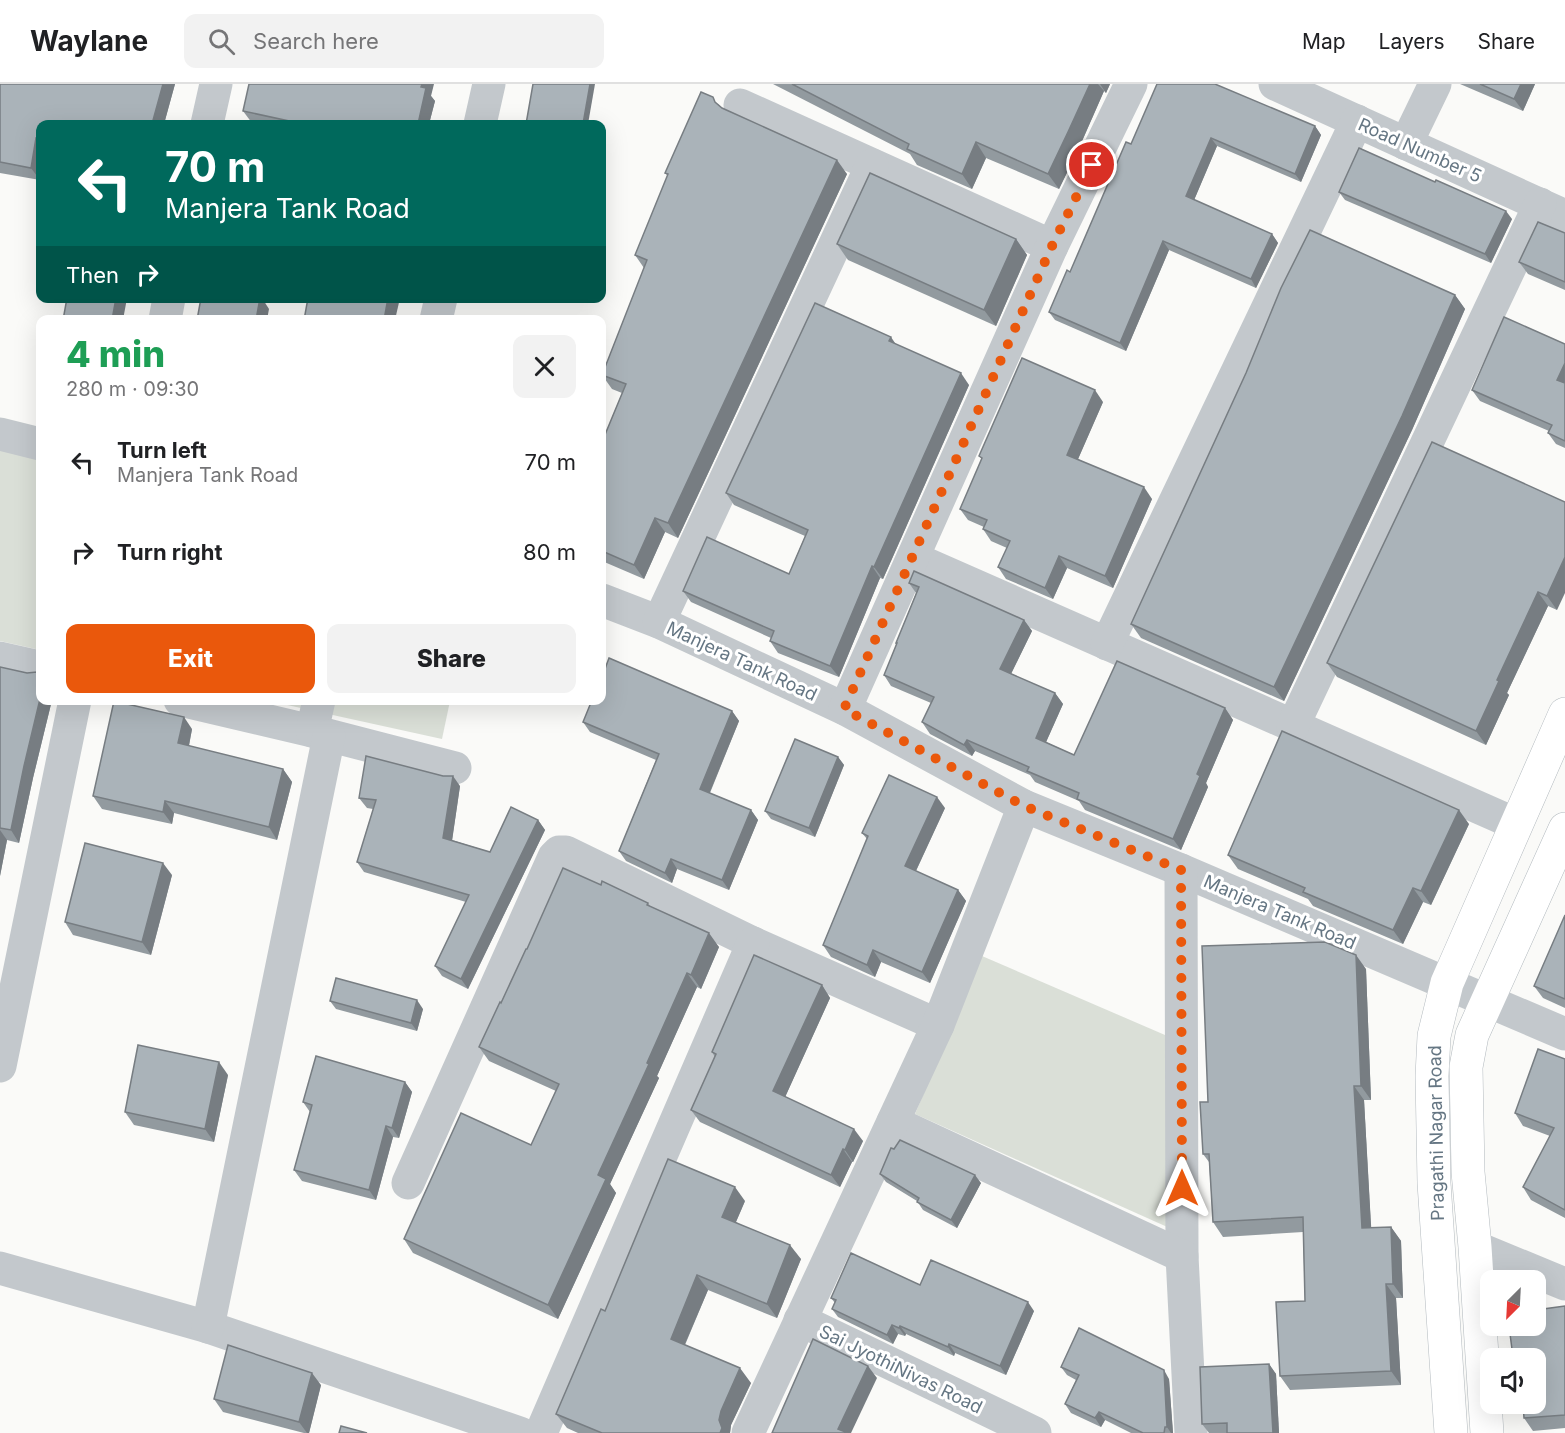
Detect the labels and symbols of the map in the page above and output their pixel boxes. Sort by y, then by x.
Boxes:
street label: Road Number 5 [1355,113,1485,187]
pin [1066,139,1117,190]
street label: Manjera Tank Road [664,617,820,705]
street label: Manjera Tank Road [1201,870,1359,954]
street label: Pragathi Nagar Road [1424,1045,1448,1221]
position arrow [1150,1156,1214,1220]
north arrow [1480,1270,1546,1336]
street label: Sai JyothiNivas Road [816,1320,986,1418]

